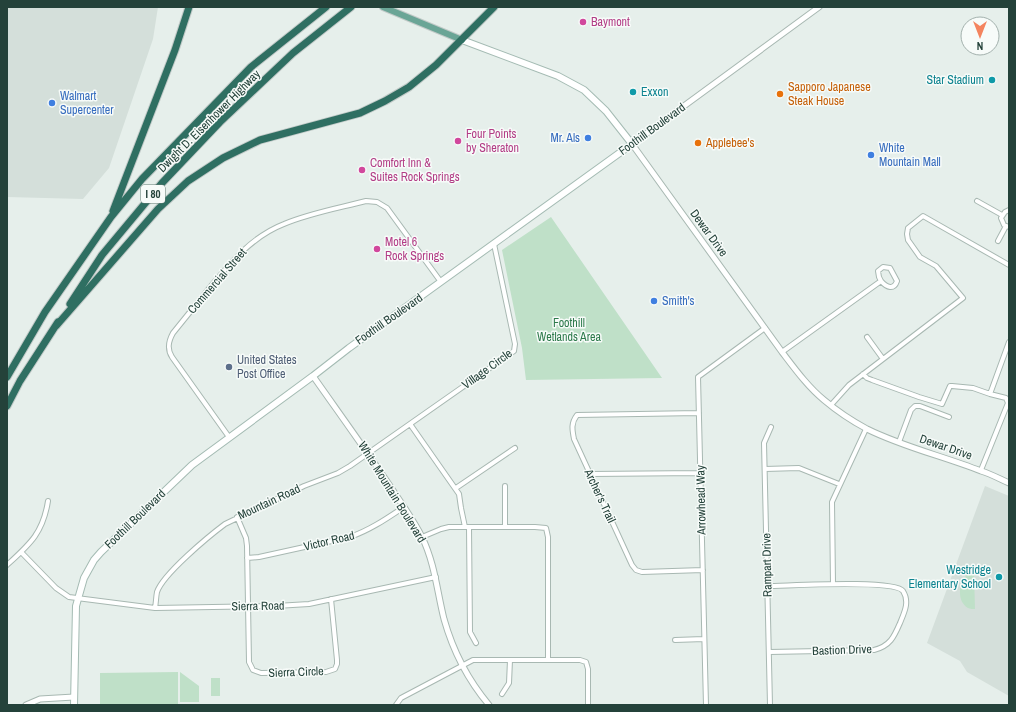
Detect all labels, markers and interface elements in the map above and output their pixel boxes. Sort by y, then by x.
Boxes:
place label: Baymont [591,14,630,30]
north arrow [960,16,1000,56]
marker: Baymont [578,17,588,27]
text: N [977,39,983,53]
street label: Dwight D. Eisenhower Highway [154,66,264,176]
place label: Star Stadium [927,72,984,88]
marker: Star Stadium [987,75,997,85]
place label: Sapporo Japanese Steak House [788,79,871,109]
place label: Exxon [641,84,668,100]
marker: Exxon [628,87,638,97]
place label: Walmart Supercenter [60,88,114,118]
marker: Sapporo Japanese Steak House [775,89,785,99]
marker: Walmart Supercenter [47,98,57,108]
street label: Foothill Boulevard [615,99,689,159]
place label: Four Points by Sheraton [466,126,519,156]
place label: Mr. Als [550,130,580,146]
marker: Mr. Als [583,133,593,143]
place label: Applebee's [705,135,754,151]
marker: Four Points by Sheraton [453,136,463,146]
marker: Applebee's [693,138,703,148]
place label: White Mountain Mall [879,140,941,170]
marker: White Mountain Mall [866,150,876,160]
place label: Comfort Inn & Suites Rock Springs [370,155,460,185]
marker: Comfort Inn & Suites Rock Springs [357,165,367,175]
road number: I 80 [141,185,165,203]
street label: Dewar Drive [686,206,732,260]
place label: Motel 6 Rock Springs [385,234,444,264]
marker: Motel 6 Rock Springs [372,244,382,254]
street label: Commercial Street [184,245,250,317]
street label: Foothill Boulevard [352,290,426,348]
place label: Smith's [662,293,695,309]
marker: Smith's [649,296,659,306]
park label: Foothill Wetlands Area [537,315,601,345]
street label: Village Circle [459,345,515,393]
place label: United States Post Office [237,352,297,382]
marker: United States Post Office [224,362,234,372]
street label: Dewar Drive [918,431,974,463]
street label: White Mountain Boulevard [354,438,430,546]
street label: Arrowhead Way [692,465,710,536]
street label: Archer's Trail [580,466,619,526]
street label: Mountain Road [235,481,303,523]
street label: Foothill Boulevard [101,486,169,552]
street label: Victor Road [302,527,356,555]
street label: Rampart Drive [758,533,776,597]
place label: Westridge Elementary School [908,562,991,592]
marker: Westridge Elementary School [994,572,1004,582]
street label: Sierra Road [231,598,285,614]
street label: Bastion Drive [812,641,872,659]
street label: Sierra Circle [268,663,324,681]

